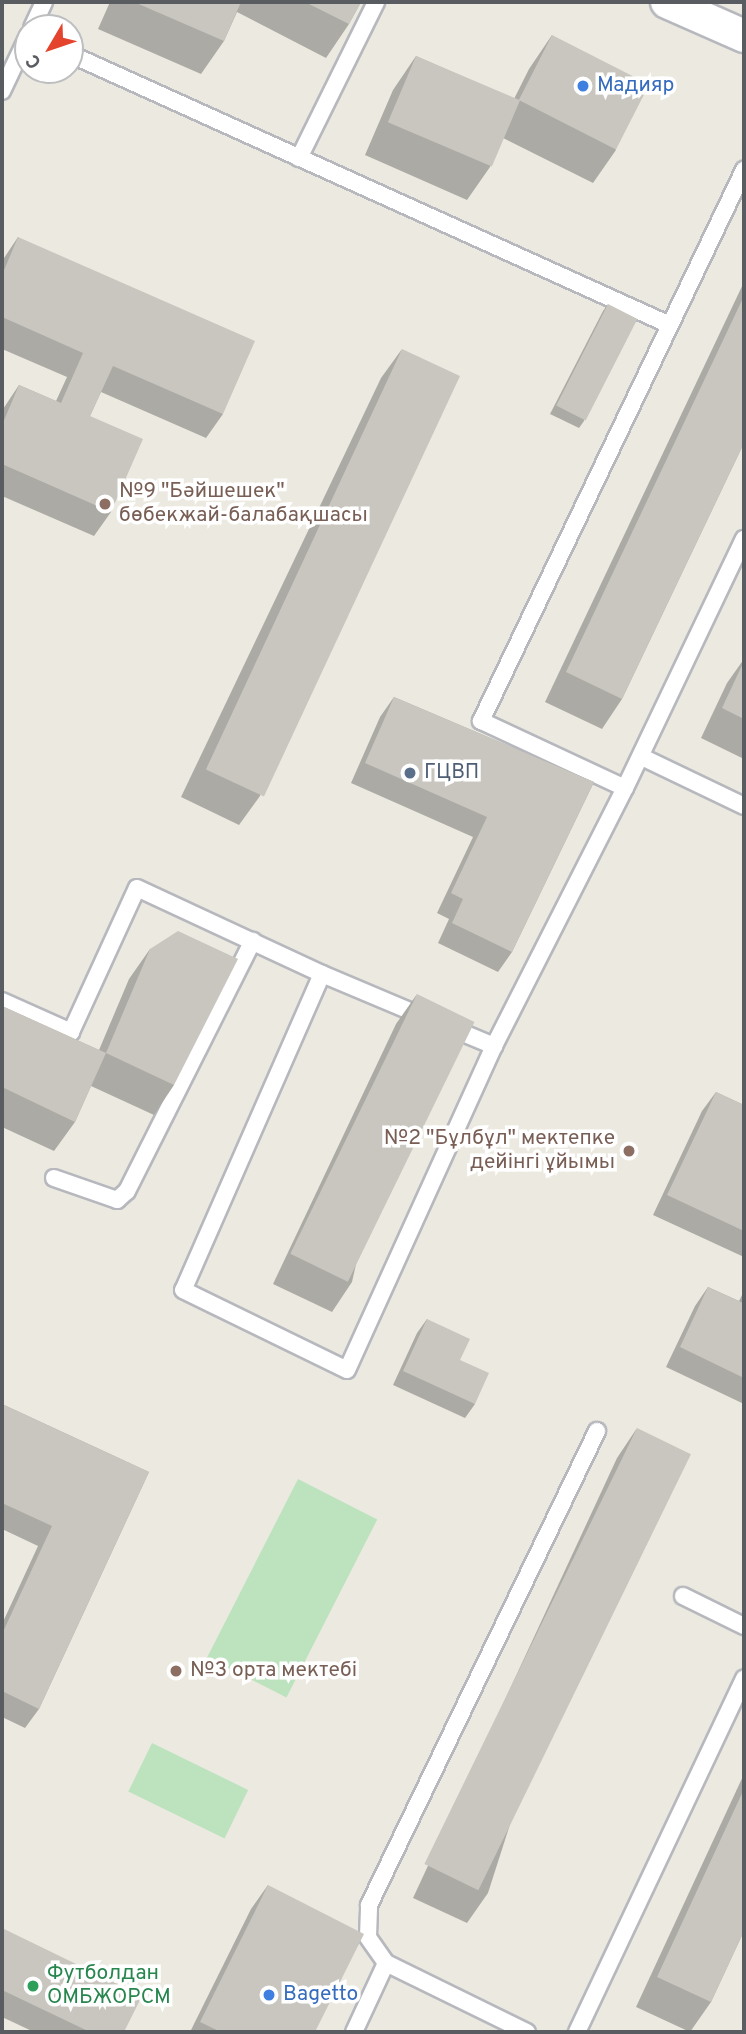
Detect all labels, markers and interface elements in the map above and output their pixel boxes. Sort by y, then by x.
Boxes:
north arrow [14,14,84,84]
text: С [21,49,47,73]
place label: Мадияр [597,73,674,99]
marker: Мадияр [575,78,591,94]
place label: №9 "Бәйшешек" бөбекжай-балабақшасы [119,479,368,529]
marker: №9 "Бәйшешек" бөбекжай-балабақшасы [97,496,113,512]
place label: ГЦВП [424,760,479,786]
marker: ГЦВП [402,765,418,781]
place label: №2 "Бұлбұл" мектепке дейінгі ұйымы [384,1126,615,1176]
marker: №2 "Бұлбұл" мектепке дейінгі ұйымы [621,1143,637,1159]
place label: №3 орта мектебі [190,1658,357,1684]
marker: №3 орта мектебі [168,1663,184,1679]
place label: Футболдан ОМБЖОРСМ [47,1961,171,2011]
marker: Футболдан ОМБЖОРСМ [25,1978,41,1994]
place label: Bagetto [283,1982,358,2008]
marker: Bagetto [261,1987,277,2003]

